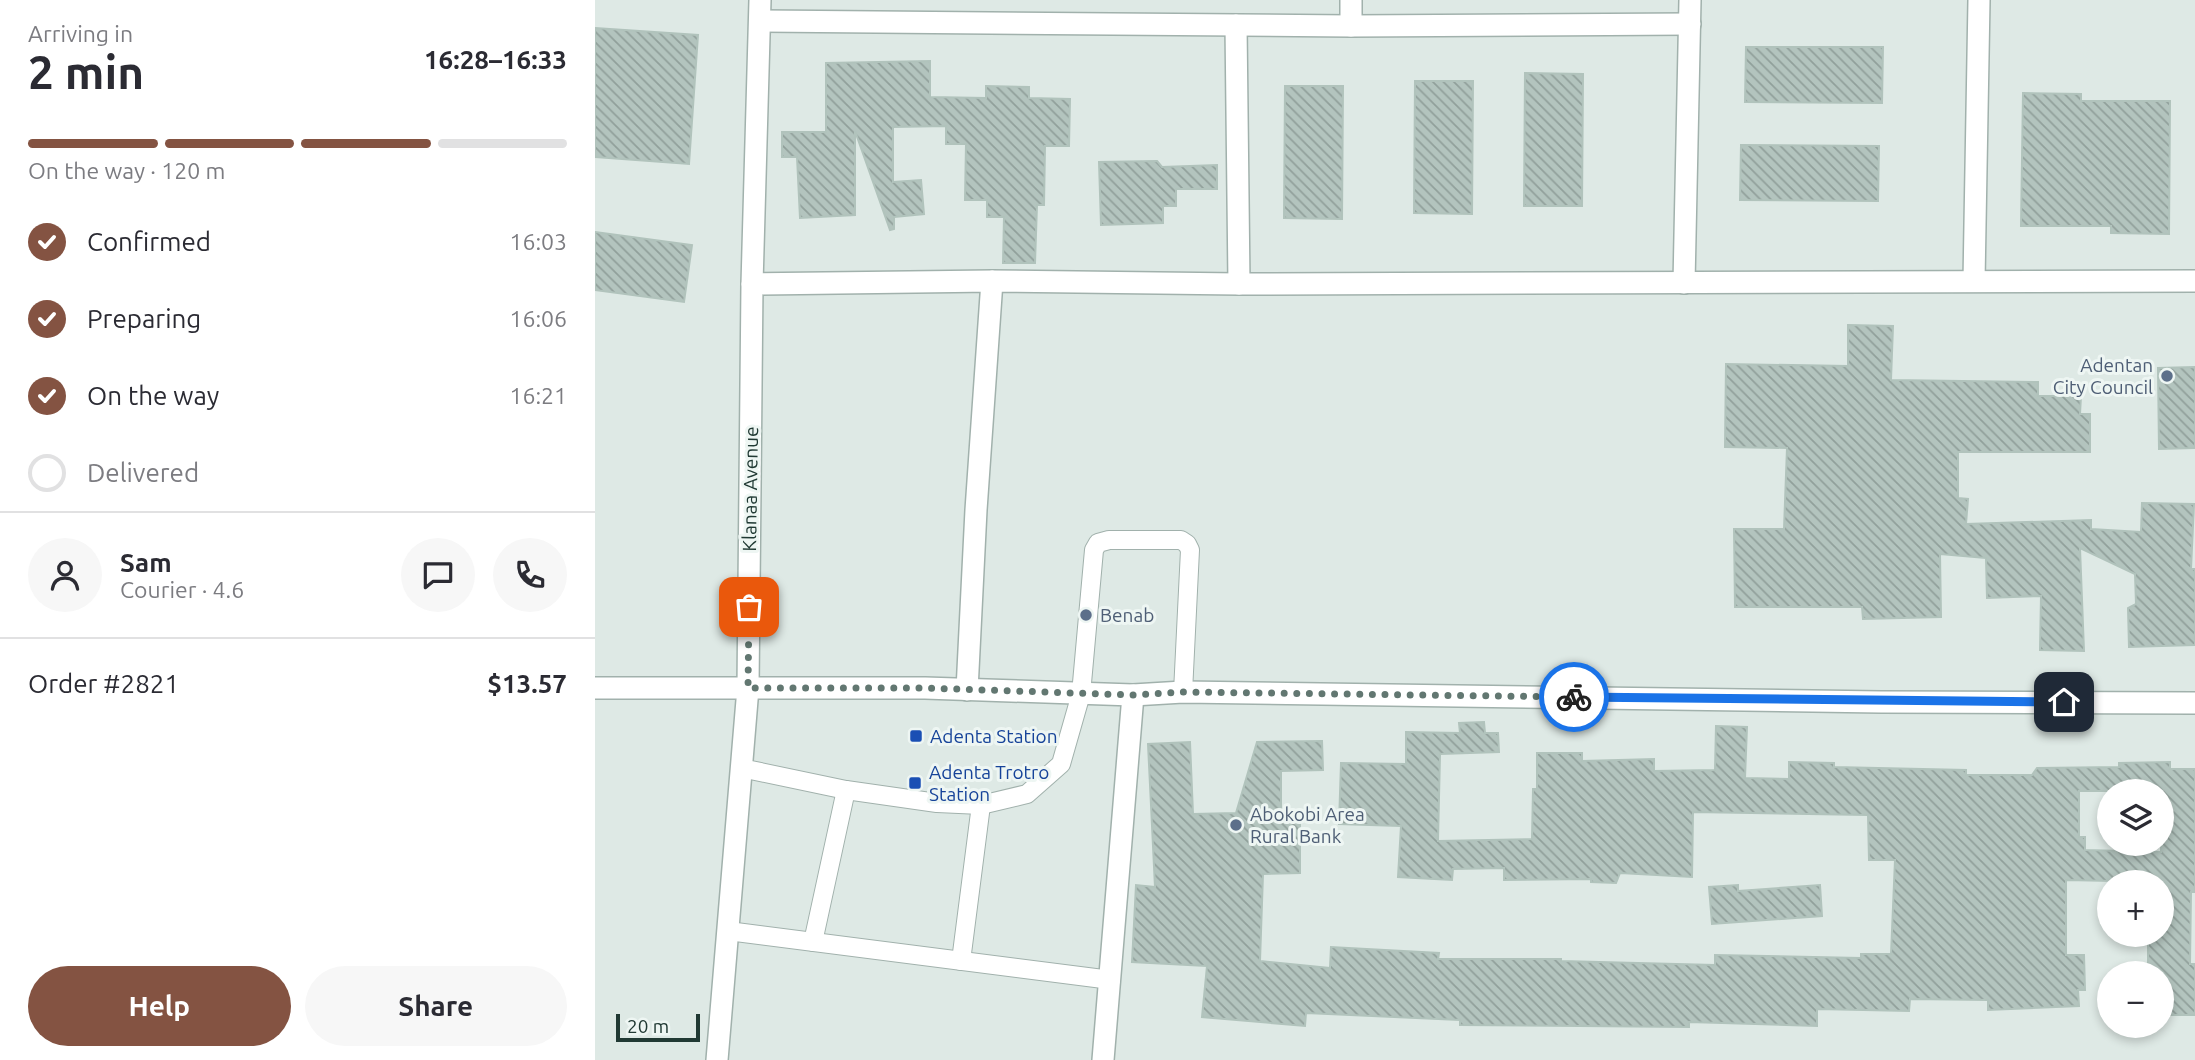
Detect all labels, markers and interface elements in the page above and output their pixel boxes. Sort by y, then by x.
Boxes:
text: Arriving in [28,21,133,46]
text: 16:28–16:33 [424,45,567,74]
text: 2 min [28,46,144,98]
text: On the way · 120 m [28,158,225,183]
icon: check [28,223,66,261]
text: Confirmed [87,227,211,256]
text: 16:03 [509,229,567,254]
icon: check [28,300,66,338]
text: Preparing [87,304,201,333]
text: 16:06 [509,306,567,331]
place label: Adentan City Council [2053,354,2153,398]
marker: Adentan City Council [2159,368,2175,384]
icon: check [28,377,66,415]
text: On the way [87,381,219,410]
text: 16:21 [509,383,567,408]
street label: Klanaa Avenue [738,426,762,552]
text: Delivered [87,458,199,487]
button: person [28,538,102,612]
button: chat [401,538,475,612]
button: phone [493,538,567,612]
text: Sam [120,548,172,577]
text: Courier · 4.6 [120,577,244,602]
pin [719,577,779,637]
icon: bag [730,588,768,626]
place label: Benab [1100,604,1154,626]
marker: Benab [1078,607,1094,623]
courier [1539,662,1609,732]
text: Order #2821 [28,669,179,698]
text: $13.57 [487,669,567,698]
pin [2034,672,2094,732]
icon: bike [1555,678,1593,716]
icon: home [2045,683,2083,721]
place label: Adenta Station [930,725,1058,747]
marker: Adenta Station [908,728,924,744]
place label: Adenta Trotro Station [929,761,1049,805]
marker: Adenta Trotro Station [907,775,923,791]
map controls [2097,779,2174,1038]
button: layers [2097,779,2174,856]
place label: Abokobi Area Rural Bank [1250,803,1365,847]
marker: Abokobi Area Rural Bank [1228,817,1244,833]
button: + [2097,870,2174,947]
button: − [2097,961,2174,1038]
button: Help [28,966,291,1046]
button: Share [305,966,567,1046]
scale bar [616,1011,700,1043]
text: 20 m [627,1015,669,1037]

